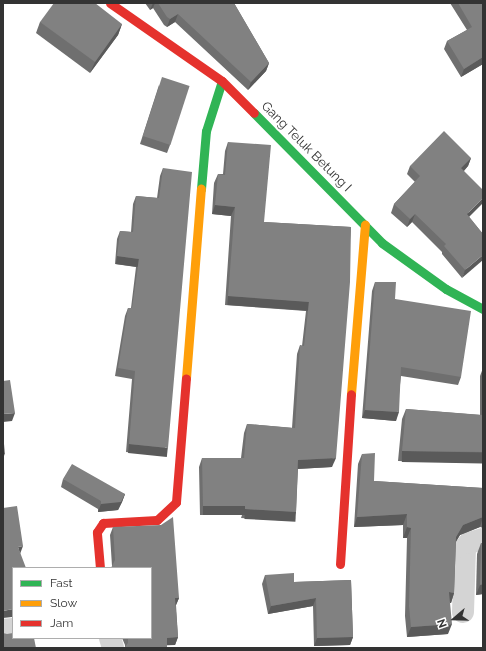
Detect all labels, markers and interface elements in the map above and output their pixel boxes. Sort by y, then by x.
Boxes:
street label: Gang Teluk Betung I [258,99,354,195]
legend [12,567,152,639]
text: Fast [50,576,73,590]
text: Slow [50,596,77,610]
north arrow [434,599,474,639]
text: Jam [50,616,73,630]
text: N [435,617,450,629]

